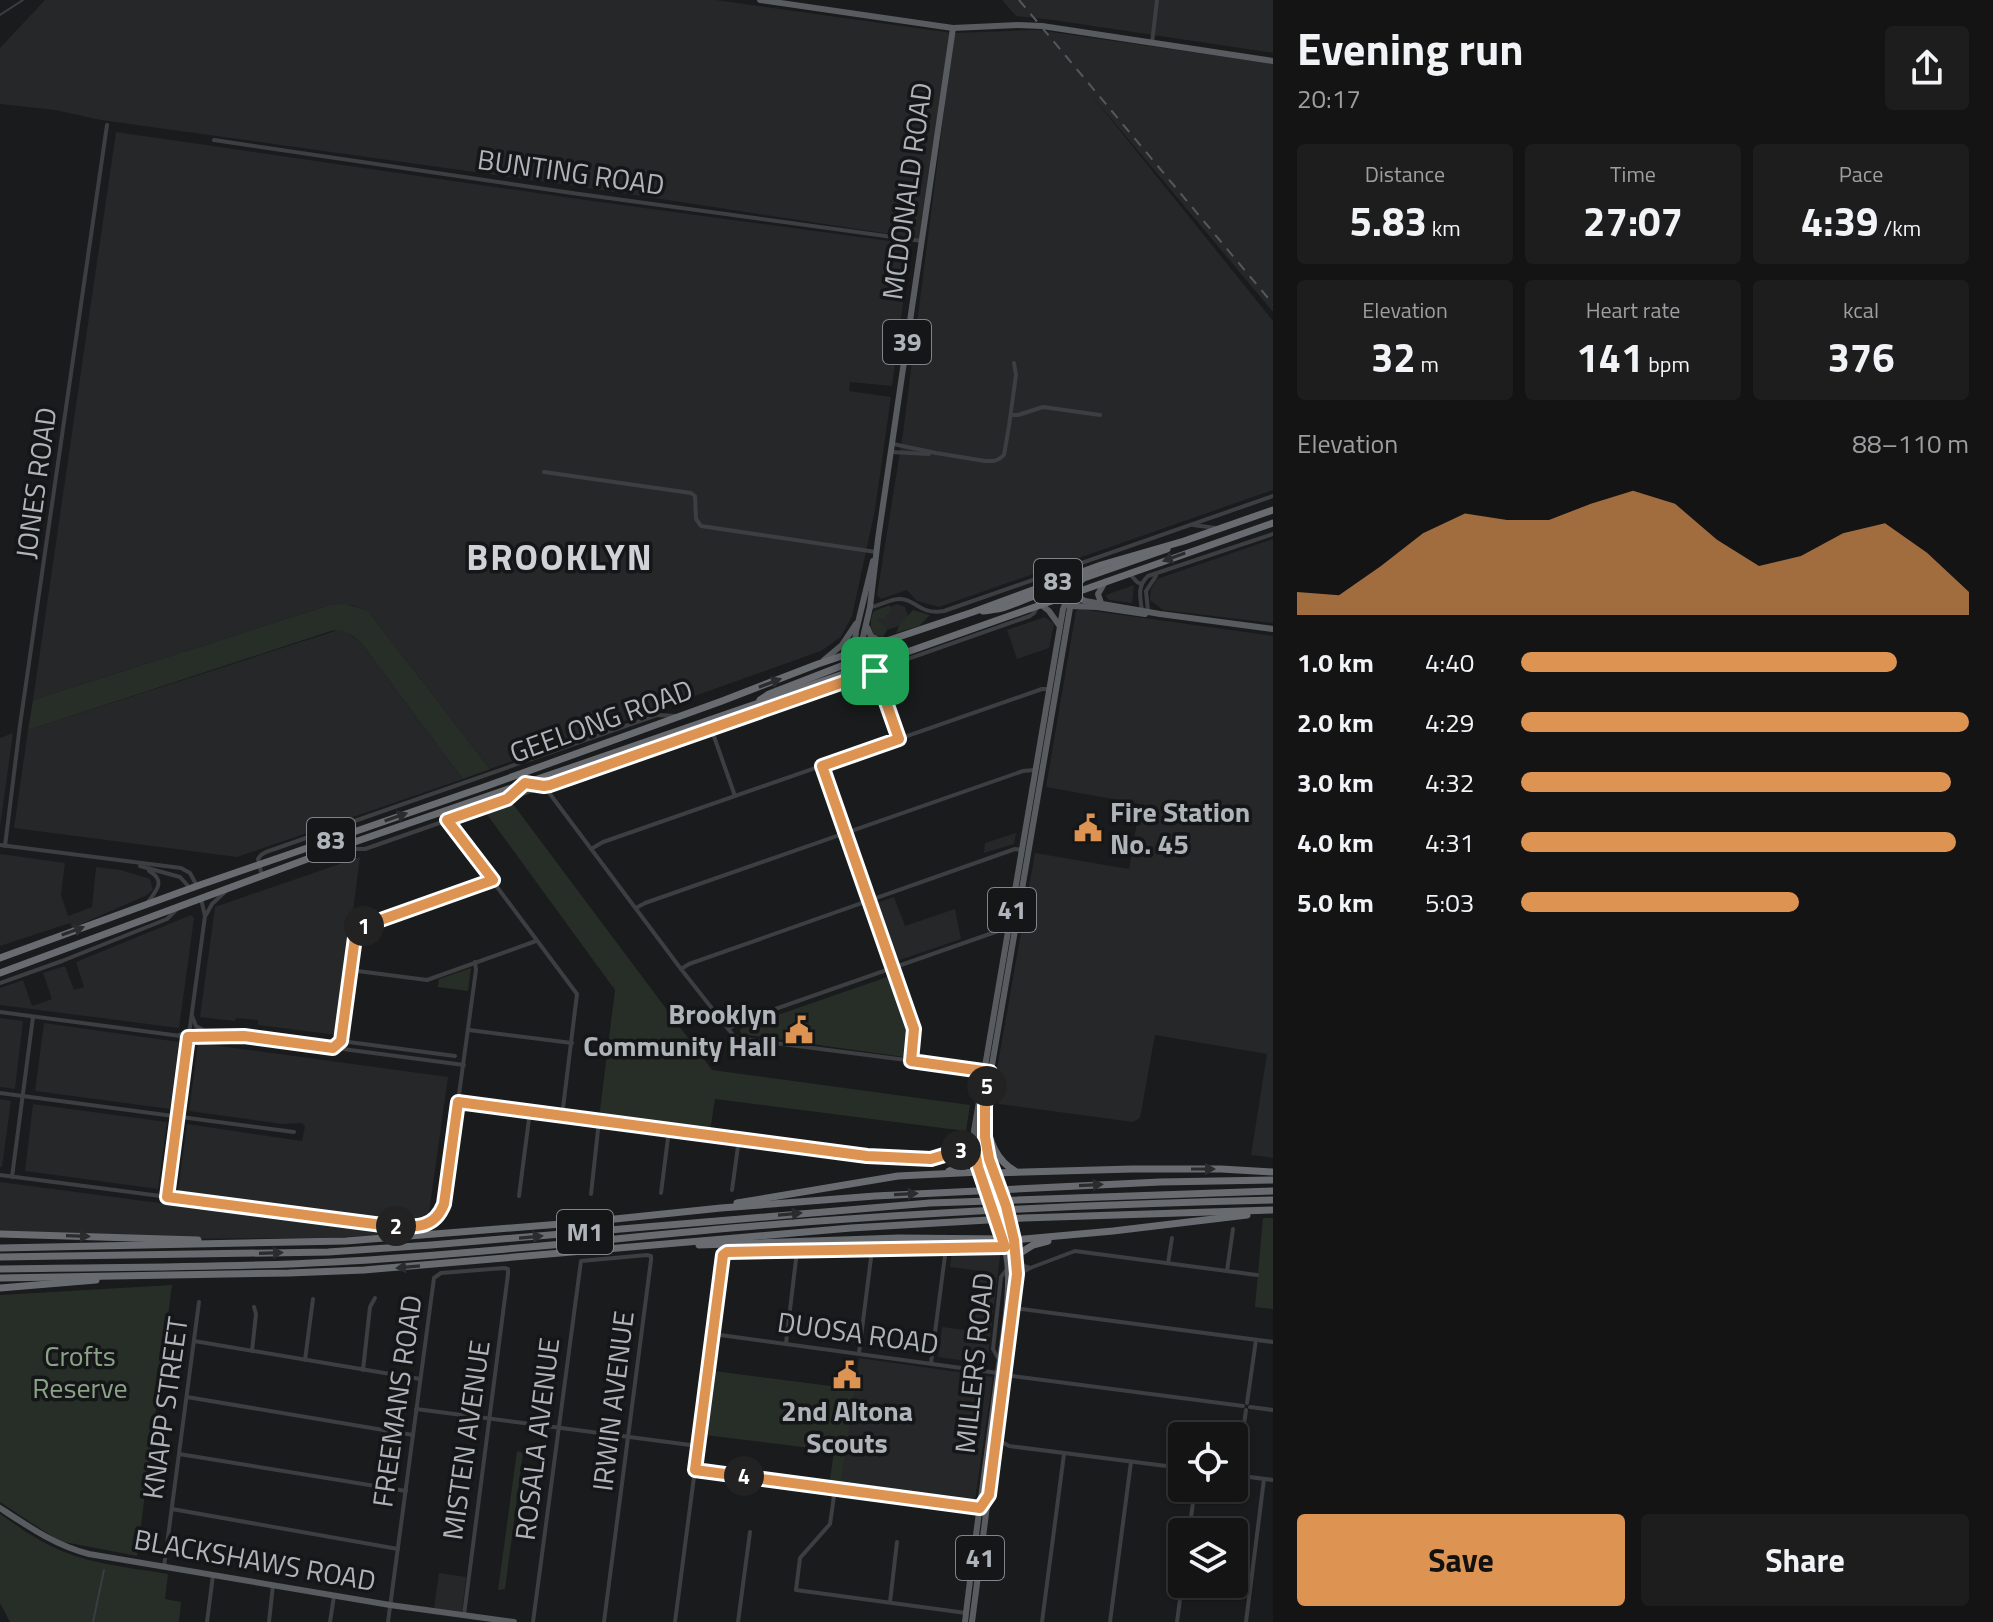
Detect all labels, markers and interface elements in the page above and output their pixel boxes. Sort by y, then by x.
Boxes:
text: Evening run [1297,15,1524,82]
button: share [1885,26,1969,110]
text: 20:17 [1297,79,1361,118]
street label: MCDONALD ROAD [870,80,943,302]
street label: BUNTING ROAD [475,137,667,206]
text: Distance [1365,157,1445,191]
text: Time [1610,157,1656,191]
text: Pace [1839,157,1883,191]
text: 5.83 [1349,191,1427,252]
text: 27:07 [1583,191,1683,252]
text: 4:39 [1801,191,1878,252]
text: km [1427,211,1461,245]
text: /km [1878,211,1921,245]
text: Elevation [1362,293,1448,327]
text: Heart rate [1586,293,1680,327]
text: kcal [1843,293,1879,327]
road number: 39 [883,320,931,364]
text: 32 [1371,327,1416,388]
text: 141 [1576,327,1643,388]
text: 376 [1827,327,1895,388]
text: m [1416,347,1439,381]
text: bpm [1643,347,1690,381]
street label: JONES ROAD [4,404,67,561]
text: Elevation [1297,424,1398,463]
text: 88–110 m [1852,424,1969,463]
district label: BROOKLYN [466,529,654,584]
one-way arrow [1162,552,1186,564]
road number: 83 [1034,559,1082,603]
pin [841,637,909,705]
text: 1.0 km [1297,643,1374,682]
text: 4:40 [1425,643,1474,682]
icon: arrive [853,649,897,693]
street label: GEELONG ROAD [503,667,698,774]
one-way arrow [758,676,782,689]
text: 2.0 km [1297,703,1374,742]
text: 4:29 [1425,703,1474,742]
text: 3.0 km [1297,763,1374,802]
text: 4:32 [1425,763,1474,802]
place label: Fire Station No. 45 [1110,790,1250,865]
one-way arrow [385,811,409,823]
public building icon: Fire Station No. 45 [1073,813,1103,843]
road number: 83 [307,818,355,862]
text: 4.0 km [1297,823,1374,862]
text: 4:31 [1425,823,1474,862]
text: 5.0 km [1297,883,1374,922]
text: 5:03 [1425,883,1474,922]
road number: 41 [988,888,1036,932]
pin: 1 [344,906,384,946]
text: 1 [358,909,370,943]
one-way arrow [61,924,85,937]
place label: Brooklyn Community Hall [583,992,777,1067]
public building icon: Brooklyn Community Hall [784,1015,814,1045]
pin: 5 [967,1066,1007,1106]
text: 5 [981,1069,993,1103]
pin: 3 [941,1130,981,1170]
text: 3 [955,1133,967,1167]
one-way arrow [1191,1163,1216,1175]
one-way arrow [1079,1178,1104,1191]
one-way arrow [894,1187,919,1200]
pin: 2 [376,1206,416,1246]
one-way arrow [778,1207,803,1220]
text: 2 [390,1209,402,1243]
road number: M1 [557,1210,613,1254]
one-way arrow [66,1229,91,1242]
one-way arrow [519,1230,544,1243]
one-way arrow [259,1247,284,1260]
one-way arrow [395,1260,420,1273]
street label: MILLERS ROAD [943,1270,1004,1455]
street label: FREEMANS ROAD [360,1292,433,1510]
street label: DUOSA ROAD [775,1300,942,1365]
street label: IRWIN AVENUE [580,1308,645,1493]
street label: KNAPP STREET [130,1314,199,1502]
park label: Crofts Reserve [32,1334,128,1409]
street label: ROSALA AVENUE [503,1335,570,1543]
street label: MISTEN AVENUE [430,1337,501,1542]
public building icon: 2nd Altona Scouts [832,1360,862,1390]
place label: 2nd Altona Scouts [781,1389,913,1464]
map controls [1168,1422,1248,1598]
button: locate [1168,1422,1248,1502]
pin: 4 [724,1456,764,1496]
text: 4 [738,1459,750,1493]
button: Save [1297,1514,1625,1606]
button: Share [1641,1514,1969,1606]
street label: BLACKSHAWS ROAD [131,1517,379,1602]
button: layers [1168,1518,1248,1598]
road number: 41 [956,1536,1004,1580]

